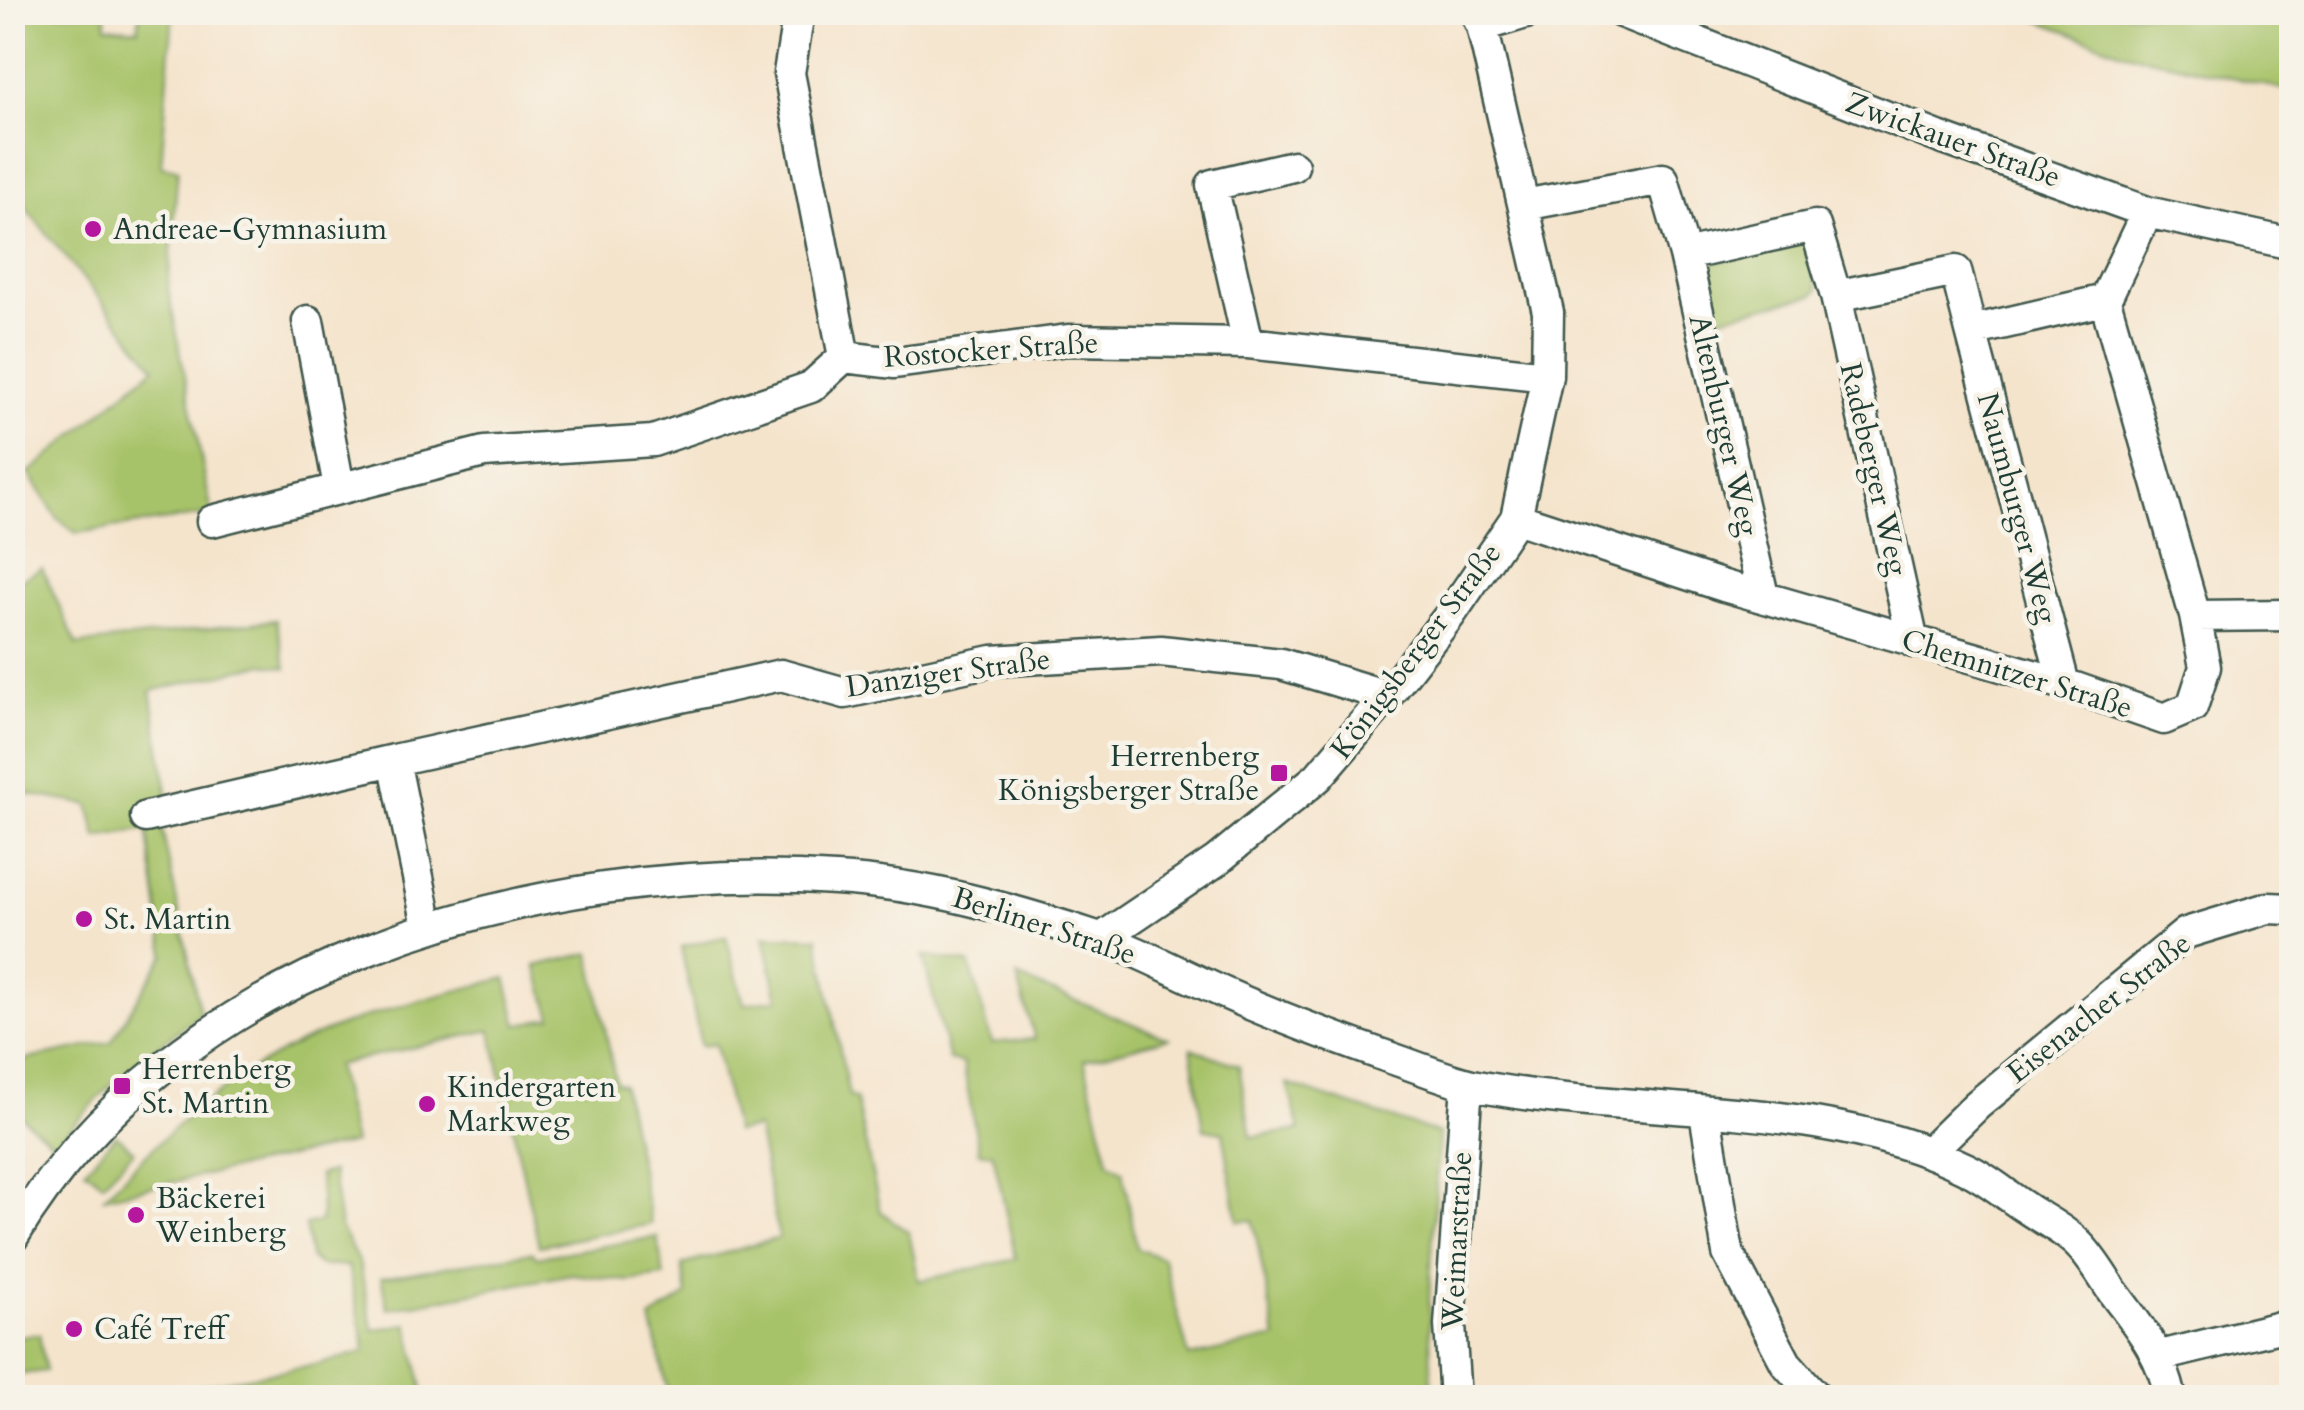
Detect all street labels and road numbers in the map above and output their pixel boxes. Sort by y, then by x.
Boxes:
street label: Zwickauer Straße [1840,82,2066,198]
street label: Altenburger Weg [1679,310,1769,540]
street label: Rostocker Straße [882,322,1100,378]
street label: Radeberger Weg [1830,359,1918,580]
street label: Naumburger Weg [1967,388,2068,628]
street label: Königsberger Straße [1321,534,1511,768]
street label: Chemnitzer Straße [1897,619,2137,729]
street label: Danziger Straße [843,638,1053,708]
street label: Berliner Straße [947,877,1141,975]
street label: Eisenacher Straße [1998,923,2200,1093]
street label: Weimarstraße [1432,1150,1482,1333]

